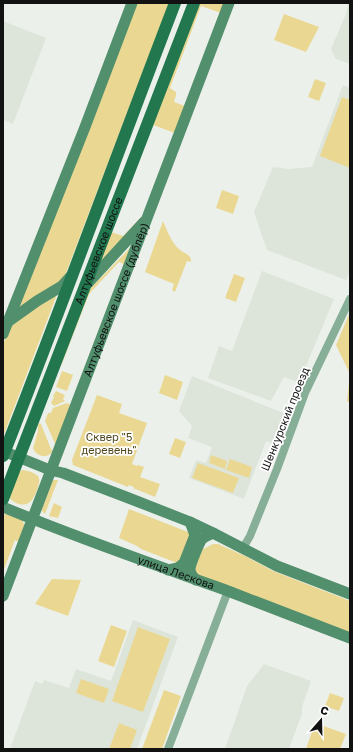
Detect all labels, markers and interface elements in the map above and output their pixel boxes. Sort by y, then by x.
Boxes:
street label: Алтуфьевское шоссе [72,195,125,306]
street label: Алтуфьевское шоссе (дублёр) [80,221,151,379]
street label: Шенкурский проезд [258,365,311,472]
park label: Сквер "5 деревень" [82,430,136,456]
street label: улица Лескова [136,552,216,592]
north arrow [301,700,341,740]
text: С [319,703,331,718]

